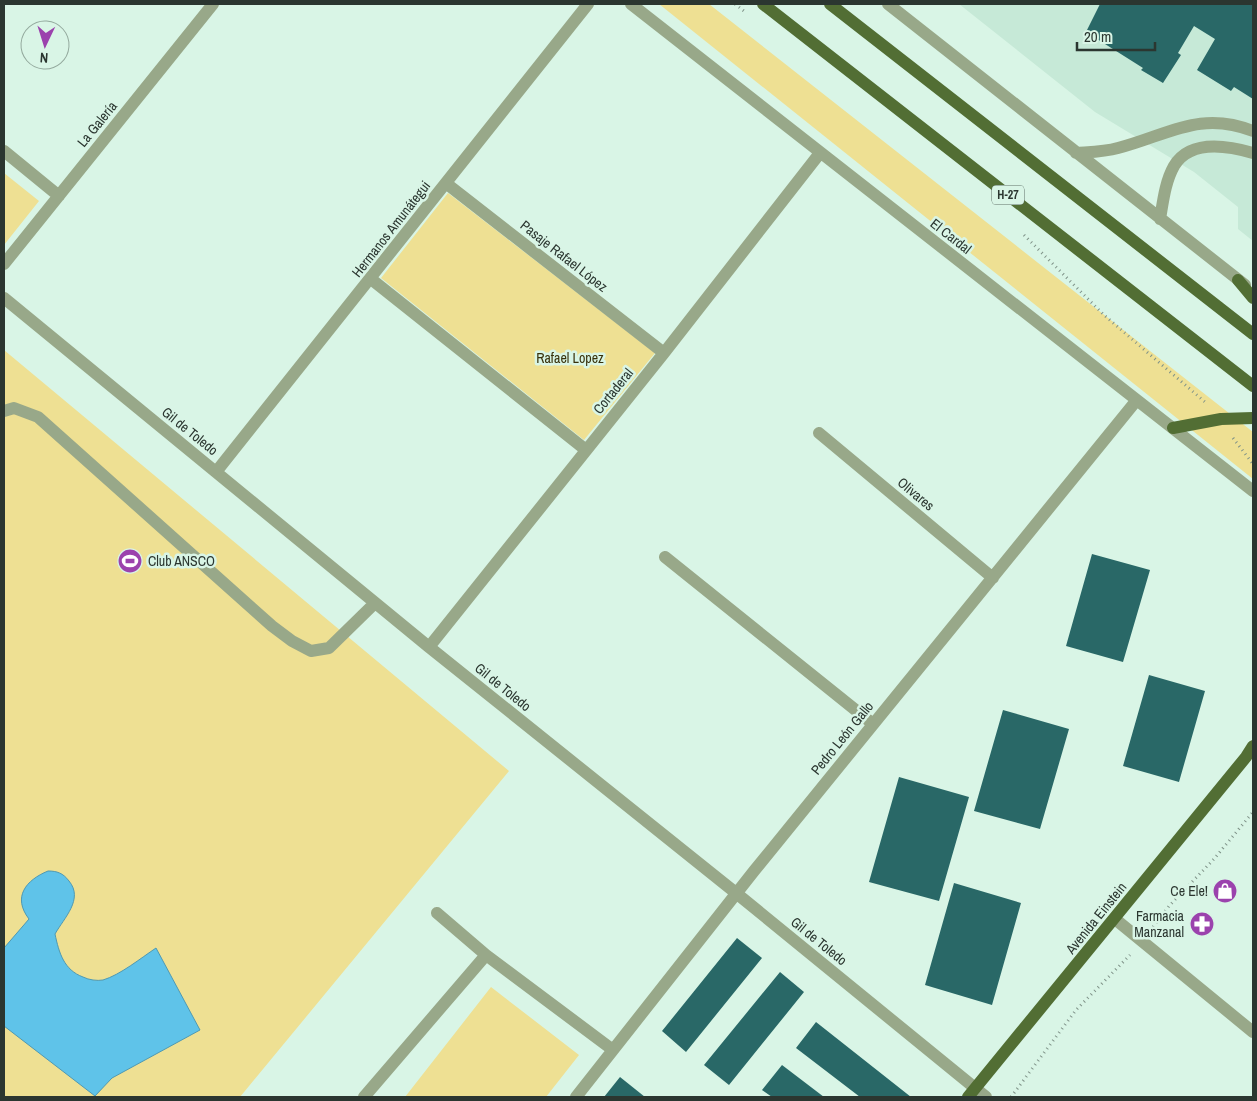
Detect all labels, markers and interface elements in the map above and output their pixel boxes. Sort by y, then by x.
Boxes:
north arrow [20,20,70,70]
scale bar [1077,20,1154,52]
text: 20 m [1084,26,1111,47]
text: N [39,49,49,67]
street label: La Galería [73,97,121,150]
street label: Hermanos Amunátegui [348,177,434,281]
road number: H-27 [992,186,1024,204]
street label: El Cardal [927,214,975,258]
street label: Pasaje Rafael López [517,216,611,296]
park label: Rafael Lopez [536,349,604,367]
street label: Cortaderal [589,365,637,417]
street label: Gil de Toledo [158,403,222,459]
street label: Olivares [894,473,938,515]
sports icon: Club ANSCO [117,548,143,574]
place label: Club ANSCO [148,552,215,570]
street label: Gil de Toledo [471,659,535,715]
street label: Pedro León Gallo [807,698,877,778]
street label: Avenida Einstein [1061,878,1130,958]
shop icon: Ce Ele! [1212,878,1238,904]
place label: Ce Ele! [1170,882,1208,900]
place label: Farmacia Manzanal [1134,907,1185,941]
pharmacy icon: Farmacia Manzanal [1189,911,1215,937]
street label: Gil de Toledo [787,913,851,969]

